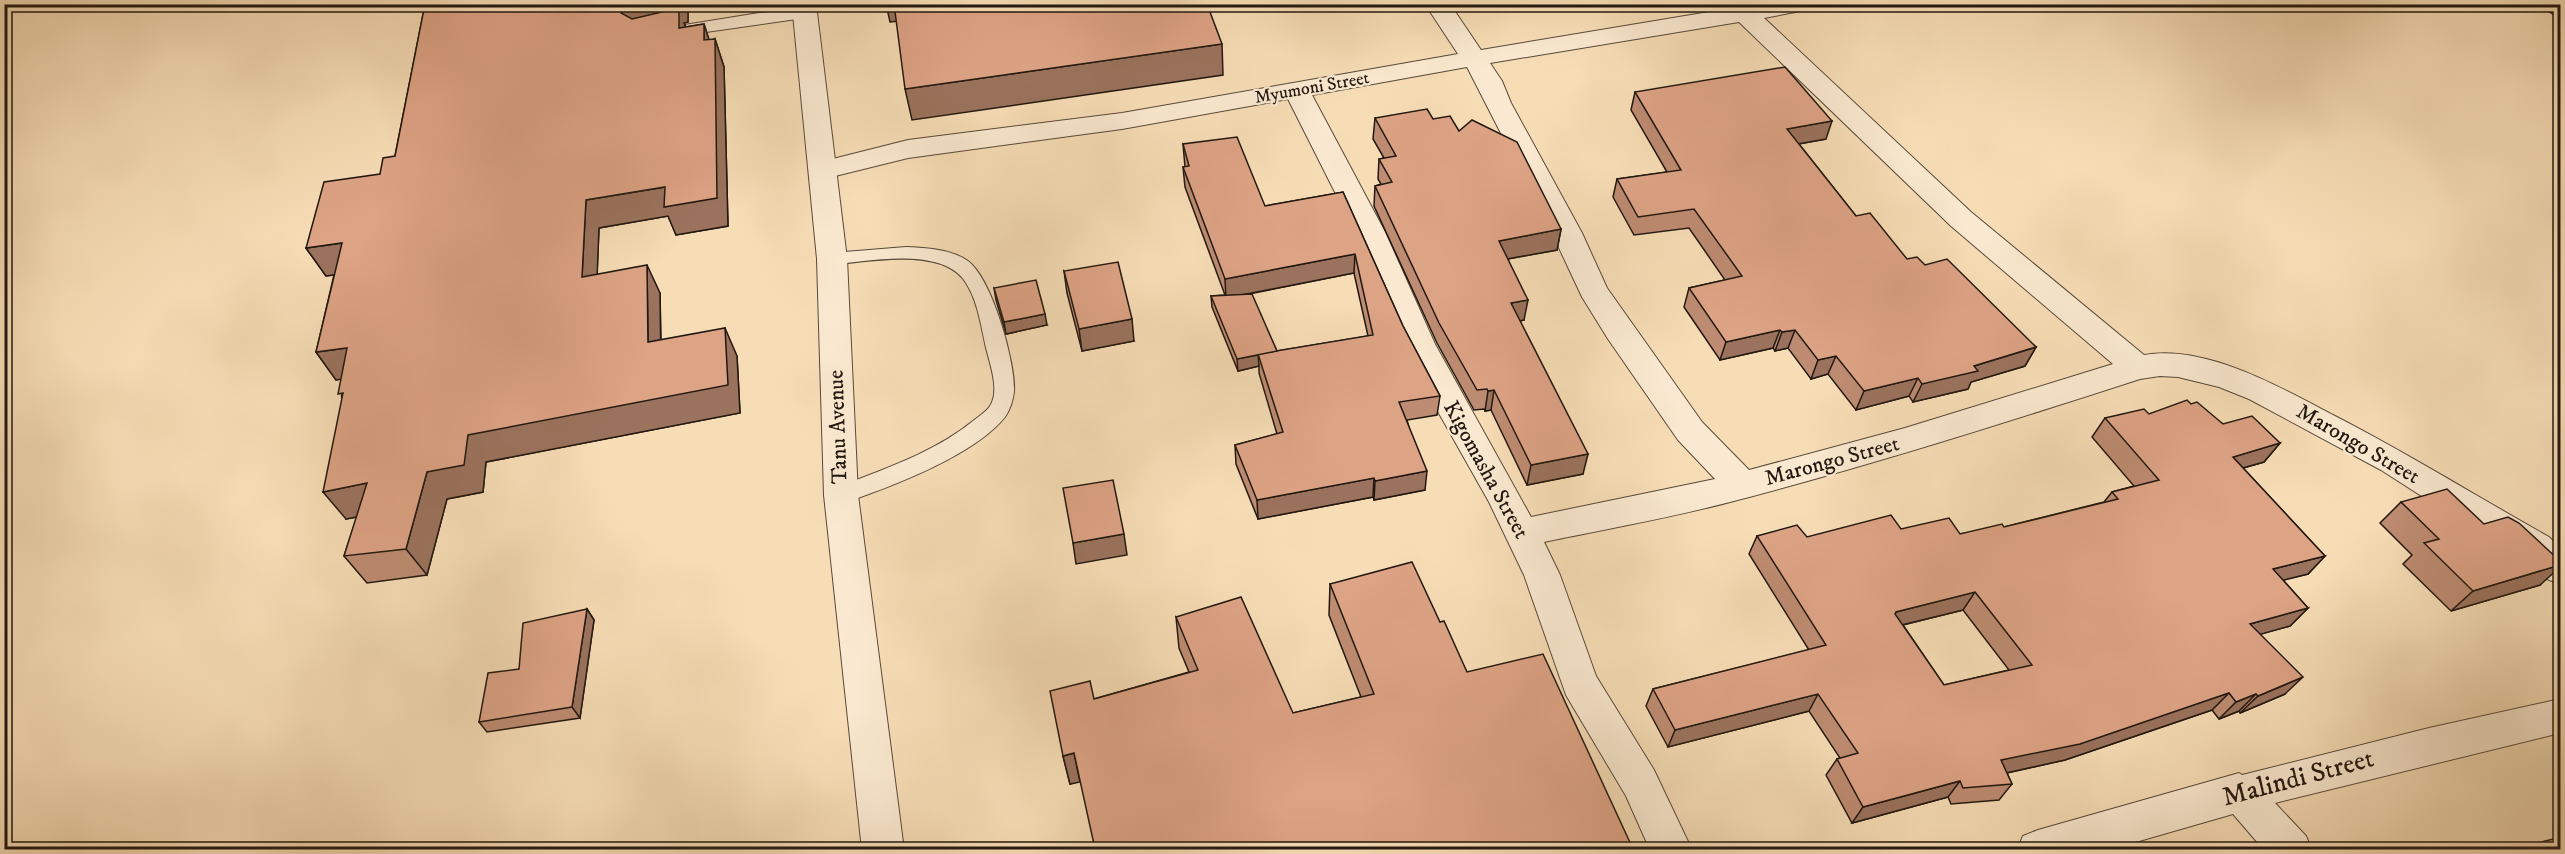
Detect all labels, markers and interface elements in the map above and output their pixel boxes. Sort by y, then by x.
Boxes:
street label: Myumoni Street [1253,67,1371,109]
street label: Tanu Avenue [823,369,853,485]
street label: Kigomasha Street [1437,396,1535,544]
street label: Marongo Street [2291,398,2425,490]
street label: Marongo Street [1762,430,1902,492]
street label: Malindi Street [2219,741,2378,815]

